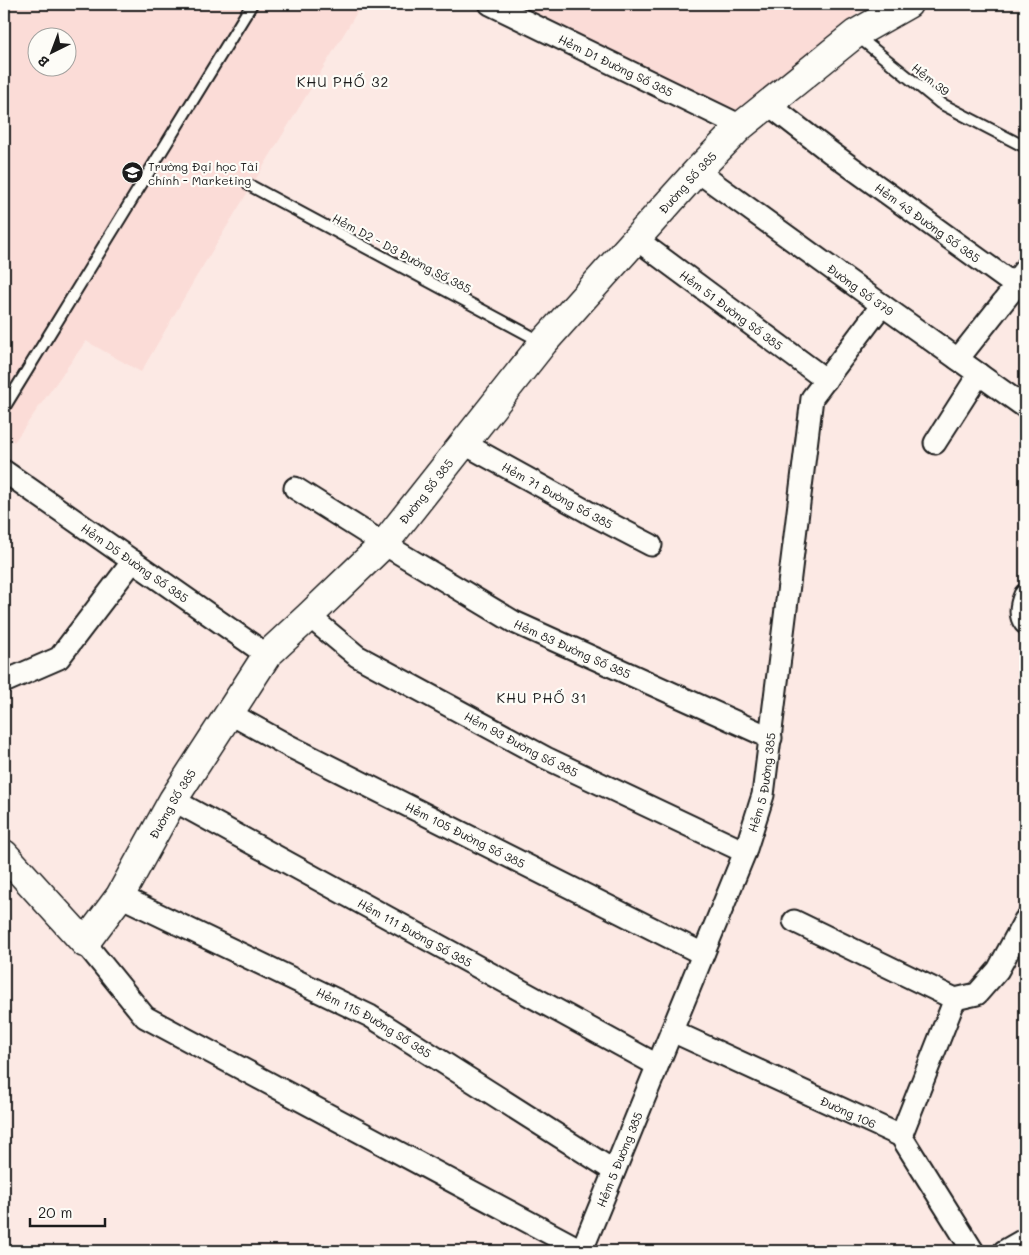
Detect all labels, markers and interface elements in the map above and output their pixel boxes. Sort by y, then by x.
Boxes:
north arrow [28,28,78,78]
street label: Hẻm D1 Đường Số 385 [556,31,676,100]
text: B [33,52,53,72]
street label: Hẻm 39 [909,59,953,99]
district label: KHU PHỐ 32 [297,72,389,91]
street label: Đường Số 385 [655,148,720,217]
place label: Trường Đại học Tài chính - Marketing [148,158,258,188]
school or university icon: Trường Đại học Tài chính - Marketing [120,161,144,185]
street label: Hẻm 43 Đường Số 385 [872,179,984,266]
street label: Hẻm D2 - D3 Đường Số 385 [330,210,474,296]
street label: Đường Số 379 [824,260,897,319]
street label: Hẻm 51 Đường Số 385 [677,266,786,353]
street label: Đường Số 385 [395,455,457,527]
street label: Hẻm 71 Đường Số 385 [499,458,616,532]
street label: Hẻm D5 Đường Số 385 [78,520,192,606]
street label: Hẻm 83 Đường Số 385 [512,615,633,682]
district label: KHU PHỐ 31 [497,688,587,707]
street label: Hẻm 93 Đường Số 385 [462,708,581,780]
street label: Hẻm 5 Đường 385 [744,732,779,834]
street label: Đường Số 385 [145,766,199,842]
street label: Hẻm 105 Đường Số 385 [403,798,528,871]
street label: Hẻm 111 Đường Số 385 [355,895,475,970]
street label: Hẻm 115 Đường Số 385 [314,984,435,1061]
street label: Đường 106 [818,1092,879,1132]
street label: Hẻm 5 Đường 385 [593,1109,646,1209]
scale bar [30,1195,105,1227]
text: 20 m [38,1202,72,1222]

